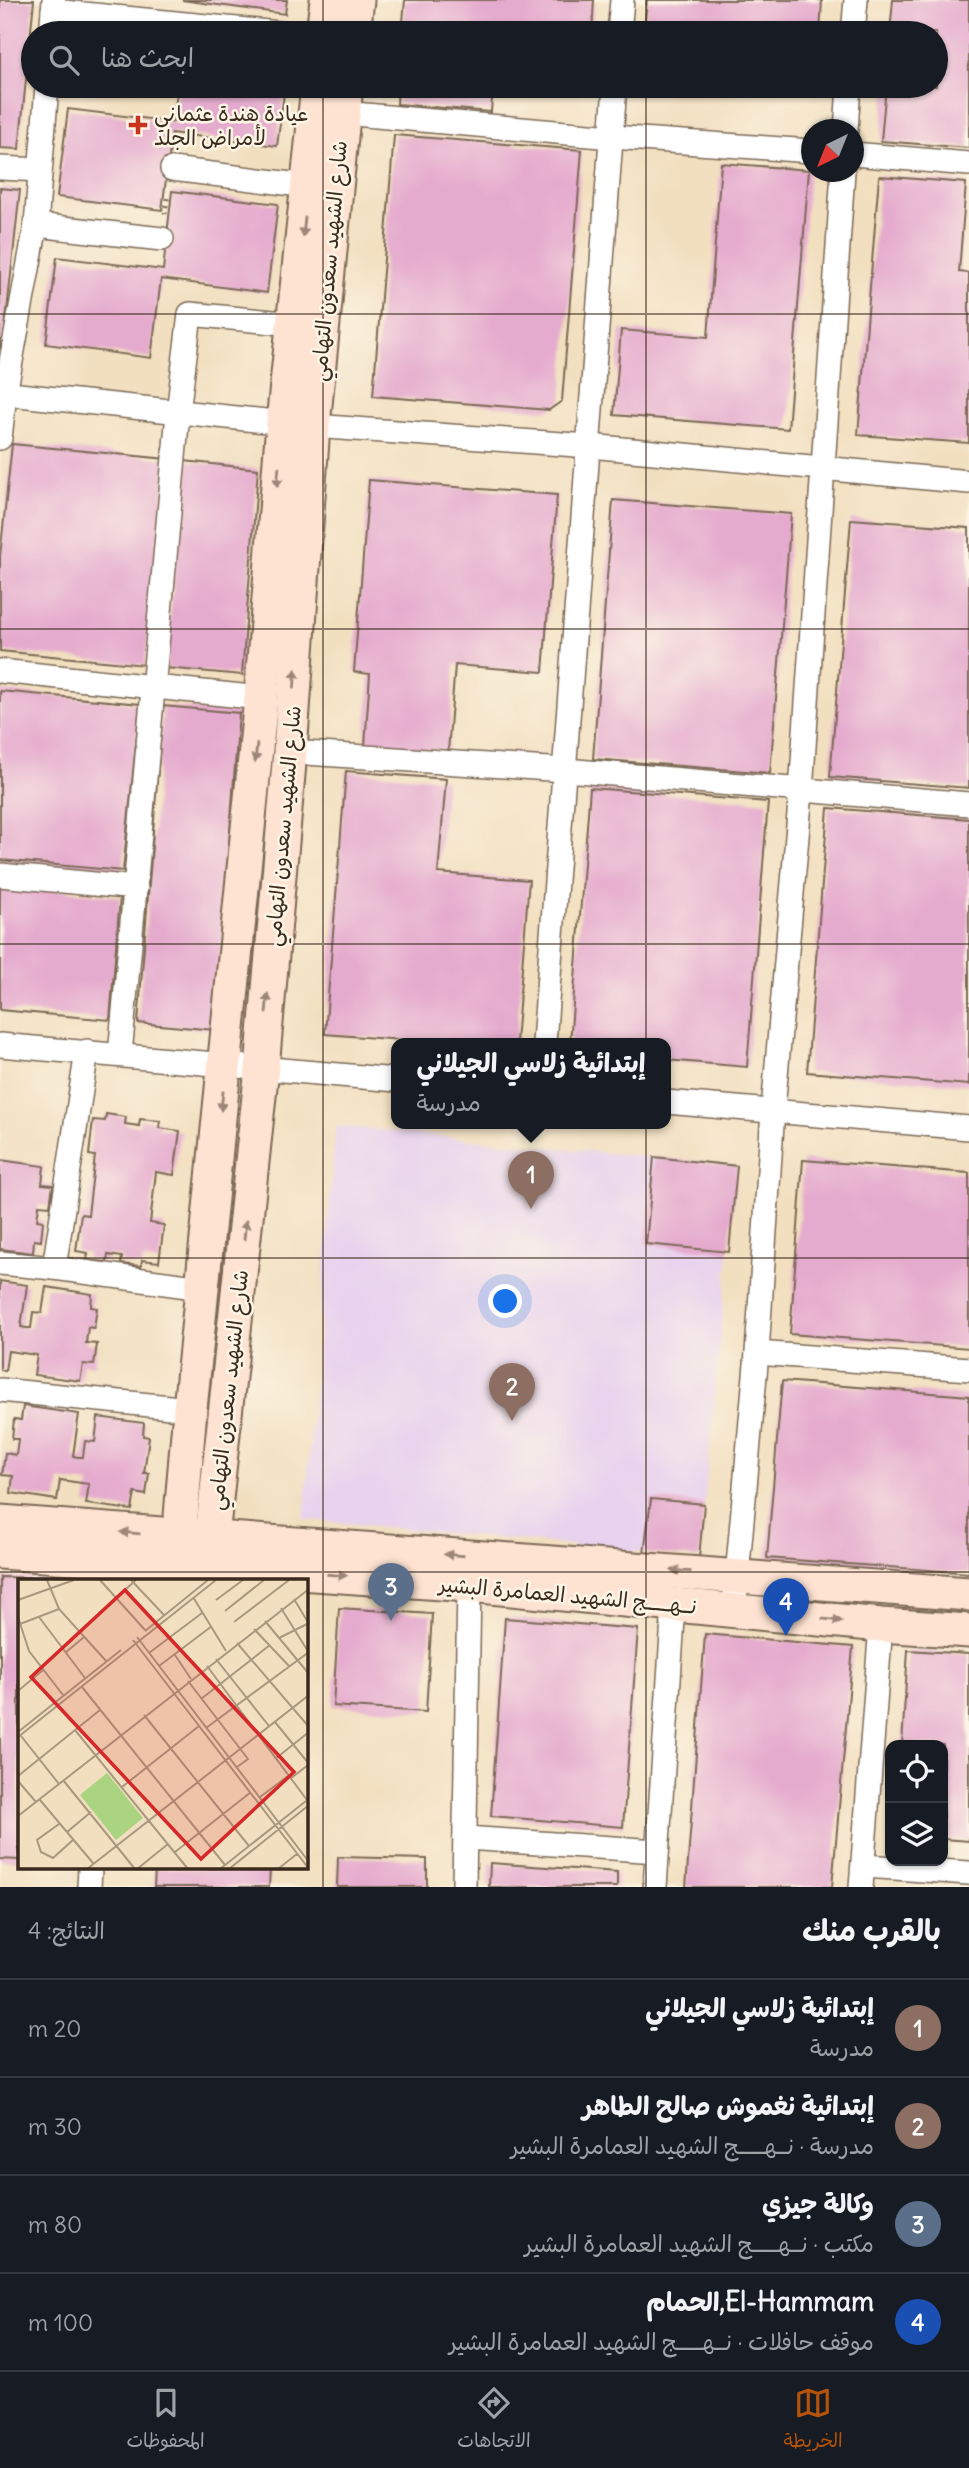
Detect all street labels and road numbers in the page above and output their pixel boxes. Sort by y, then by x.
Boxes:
street label: شارع الشهيد سعدون التهامي [305,139,359,383]
street label: شارع الشهيد سعدون التهامي [259,704,313,948]
street label: شارع الشهيد سعدون التهامي [202,1268,260,1512]
street label: نــهـــــج الشهيد العمامرة البشير [436,1570,698,1621]

